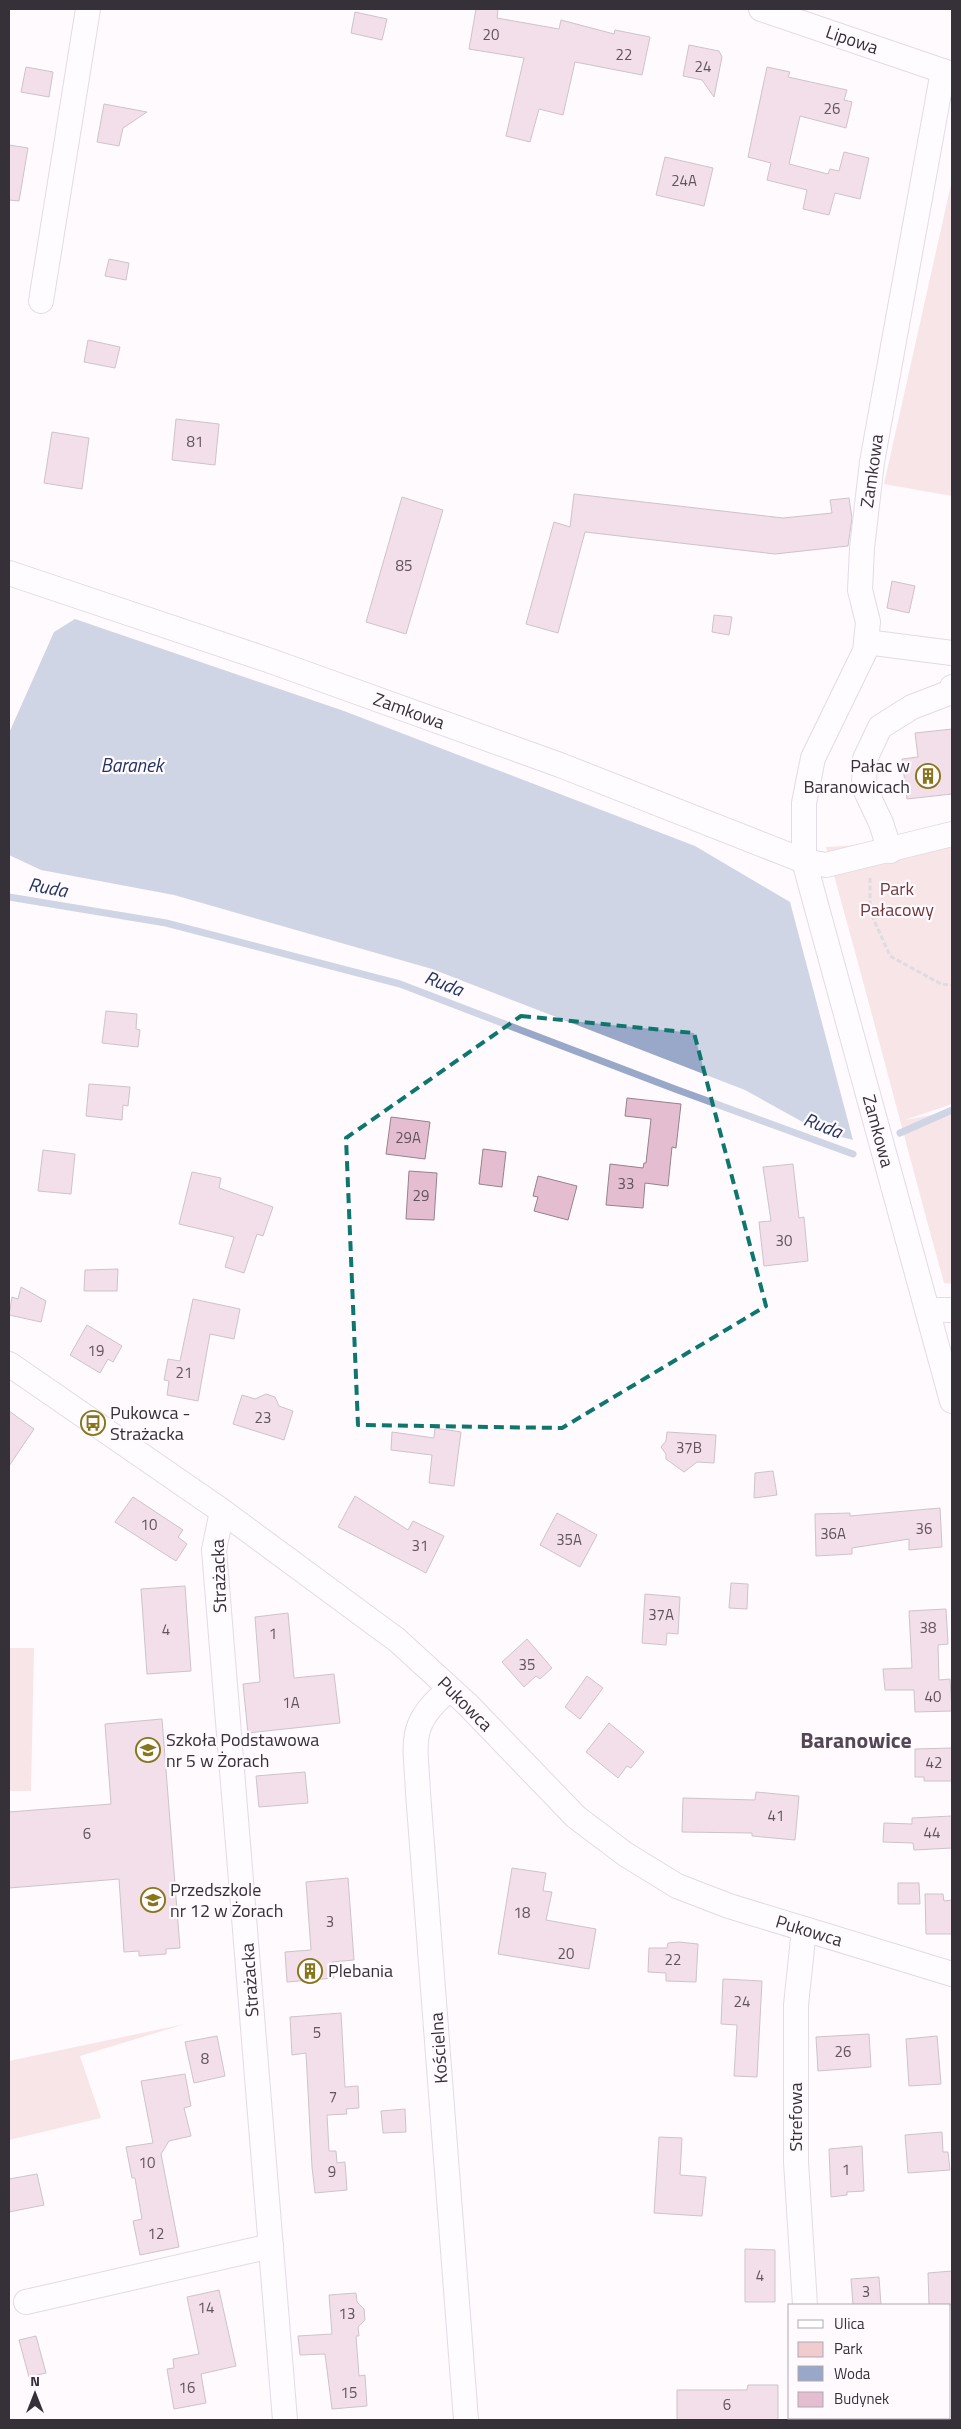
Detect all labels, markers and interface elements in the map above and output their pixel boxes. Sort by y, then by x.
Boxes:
street label: Lipowa [822,18,882,61]
house number: 20 [483,23,499,46]
house number: 22 [616,43,632,66]
house number: 24 [695,55,711,78]
house number: 26 [824,97,840,120]
house number: 24A [671,169,697,192]
house number: 81 [187,430,203,453]
street label: Zamkowa [853,432,890,510]
house number: 85 [396,554,412,577]
street label: Zamkowa [370,685,449,736]
water label: Baranek [101,750,166,779]
place label: Pałac w Baranowicach [804,752,910,800]
building icon: Pałac w Baranowicach [915,763,941,789]
water label: Ruda [26,869,71,904]
park label: Park Pałacowy [860,875,934,923]
water label: Ruda [421,962,469,1004]
street label: Zamkowa [856,1092,901,1170]
water label: Ruda [800,1104,848,1146]
house number: 29A [395,1126,421,1149]
house number: 33 [618,1172,634,1195]
house number: 29 [413,1184,429,1207]
house number: 30 [776,1229,792,1252]
house number: 19 [88,1339,104,1362]
house number: 21 [176,1361,192,1384]
place label: Pukowca - Strażacka [110,1399,190,1447]
house number: 23 [255,1406,271,1429]
bus stop icon: Pukowca - Strażacka [80,1410,106,1436]
house number: 37B [676,1436,702,1459]
house number: 10 [141,1513,157,1536]
house number: 36 [916,1517,932,1540]
house number: 36A [820,1522,846,1545]
house number: 35A [556,1528,582,1551]
house number: 31 [412,1534,428,1557]
street label: Strażacka [204,1539,233,1613]
house number: 37A [648,1603,674,1626]
house number: 38 [920,1616,936,1639]
house number: 4 [162,1618,170,1641]
house number: 1 [269,1622,277,1645]
house number: 35 [519,1653,535,1676]
street label: Pukowca [432,1670,499,1737]
house number: 40 [925,1685,941,1708]
house number: 1A [282,1691,300,1714]
district label: Baranowice [800,1723,912,1757]
place label: Szkoła Podstawowa nr 5 w Żorach [166,1726,319,1774]
school or university icon: Szkoła Podstawowa nr 5 w Żorach [135,1737,161,1763]
house number: 42 [926,1751,942,1774]
house number: 41 [768,1804,784,1827]
house number: 44 [924,1821,940,1844]
house number: 6 [83,1822,91,1845]
place label: Przedszkole nr 12 w Żorach [170,1876,283,1924]
school or university icon: Przedszkole nr 12 w Żorach [140,1887,166,1913]
house number: 18 [514,1901,530,1924]
street label: Pukowca [772,1908,846,1953]
house number: 3 [326,1910,334,1933]
street label: Strażacka [233,1942,266,2018]
house number: 20 [558,1942,574,1965]
house number: 22 [665,1948,681,1971]
place label: Plebania [328,1957,393,1984]
building icon: Plebania [297,1958,323,1984]
house number: 24 [734,1990,750,2013]
street label: Kościelna [423,2011,454,2085]
house number: 5 [313,2021,321,2044]
house number: 26 [835,2040,851,2063]
house number: 8 [201,2047,209,2070]
street label: Strefowa [782,2083,809,2151]
house number: 7 [329,2085,337,2108]
house number: 10 [139,2151,155,2174]
house number: 1 [842,2158,850,2181]
house number: 9 [328,2160,336,2183]
house number: 12 [148,2222,164,2245]
house number: 4 [756,2264,764,2287]
house number: 3 [862,2280,870,2303]
house number: 14 [198,2296,214,2319]
house number: 13 [339,2302,355,2325]
legend [788,2304,951,2419]
text: Ulica [834,2312,865,2335]
text: Park [834,2337,863,2360]
text: Woda [834,2362,871,2385]
north arrow [10,2369,60,2419]
text: N [30,2370,40,2391]
house number: 16 [179,2376,195,2399]
house number: 15 [341,2381,357,2404]
text: Budynek [834,2387,889,2410]
house number: 6 [723,2393,731,2416]

